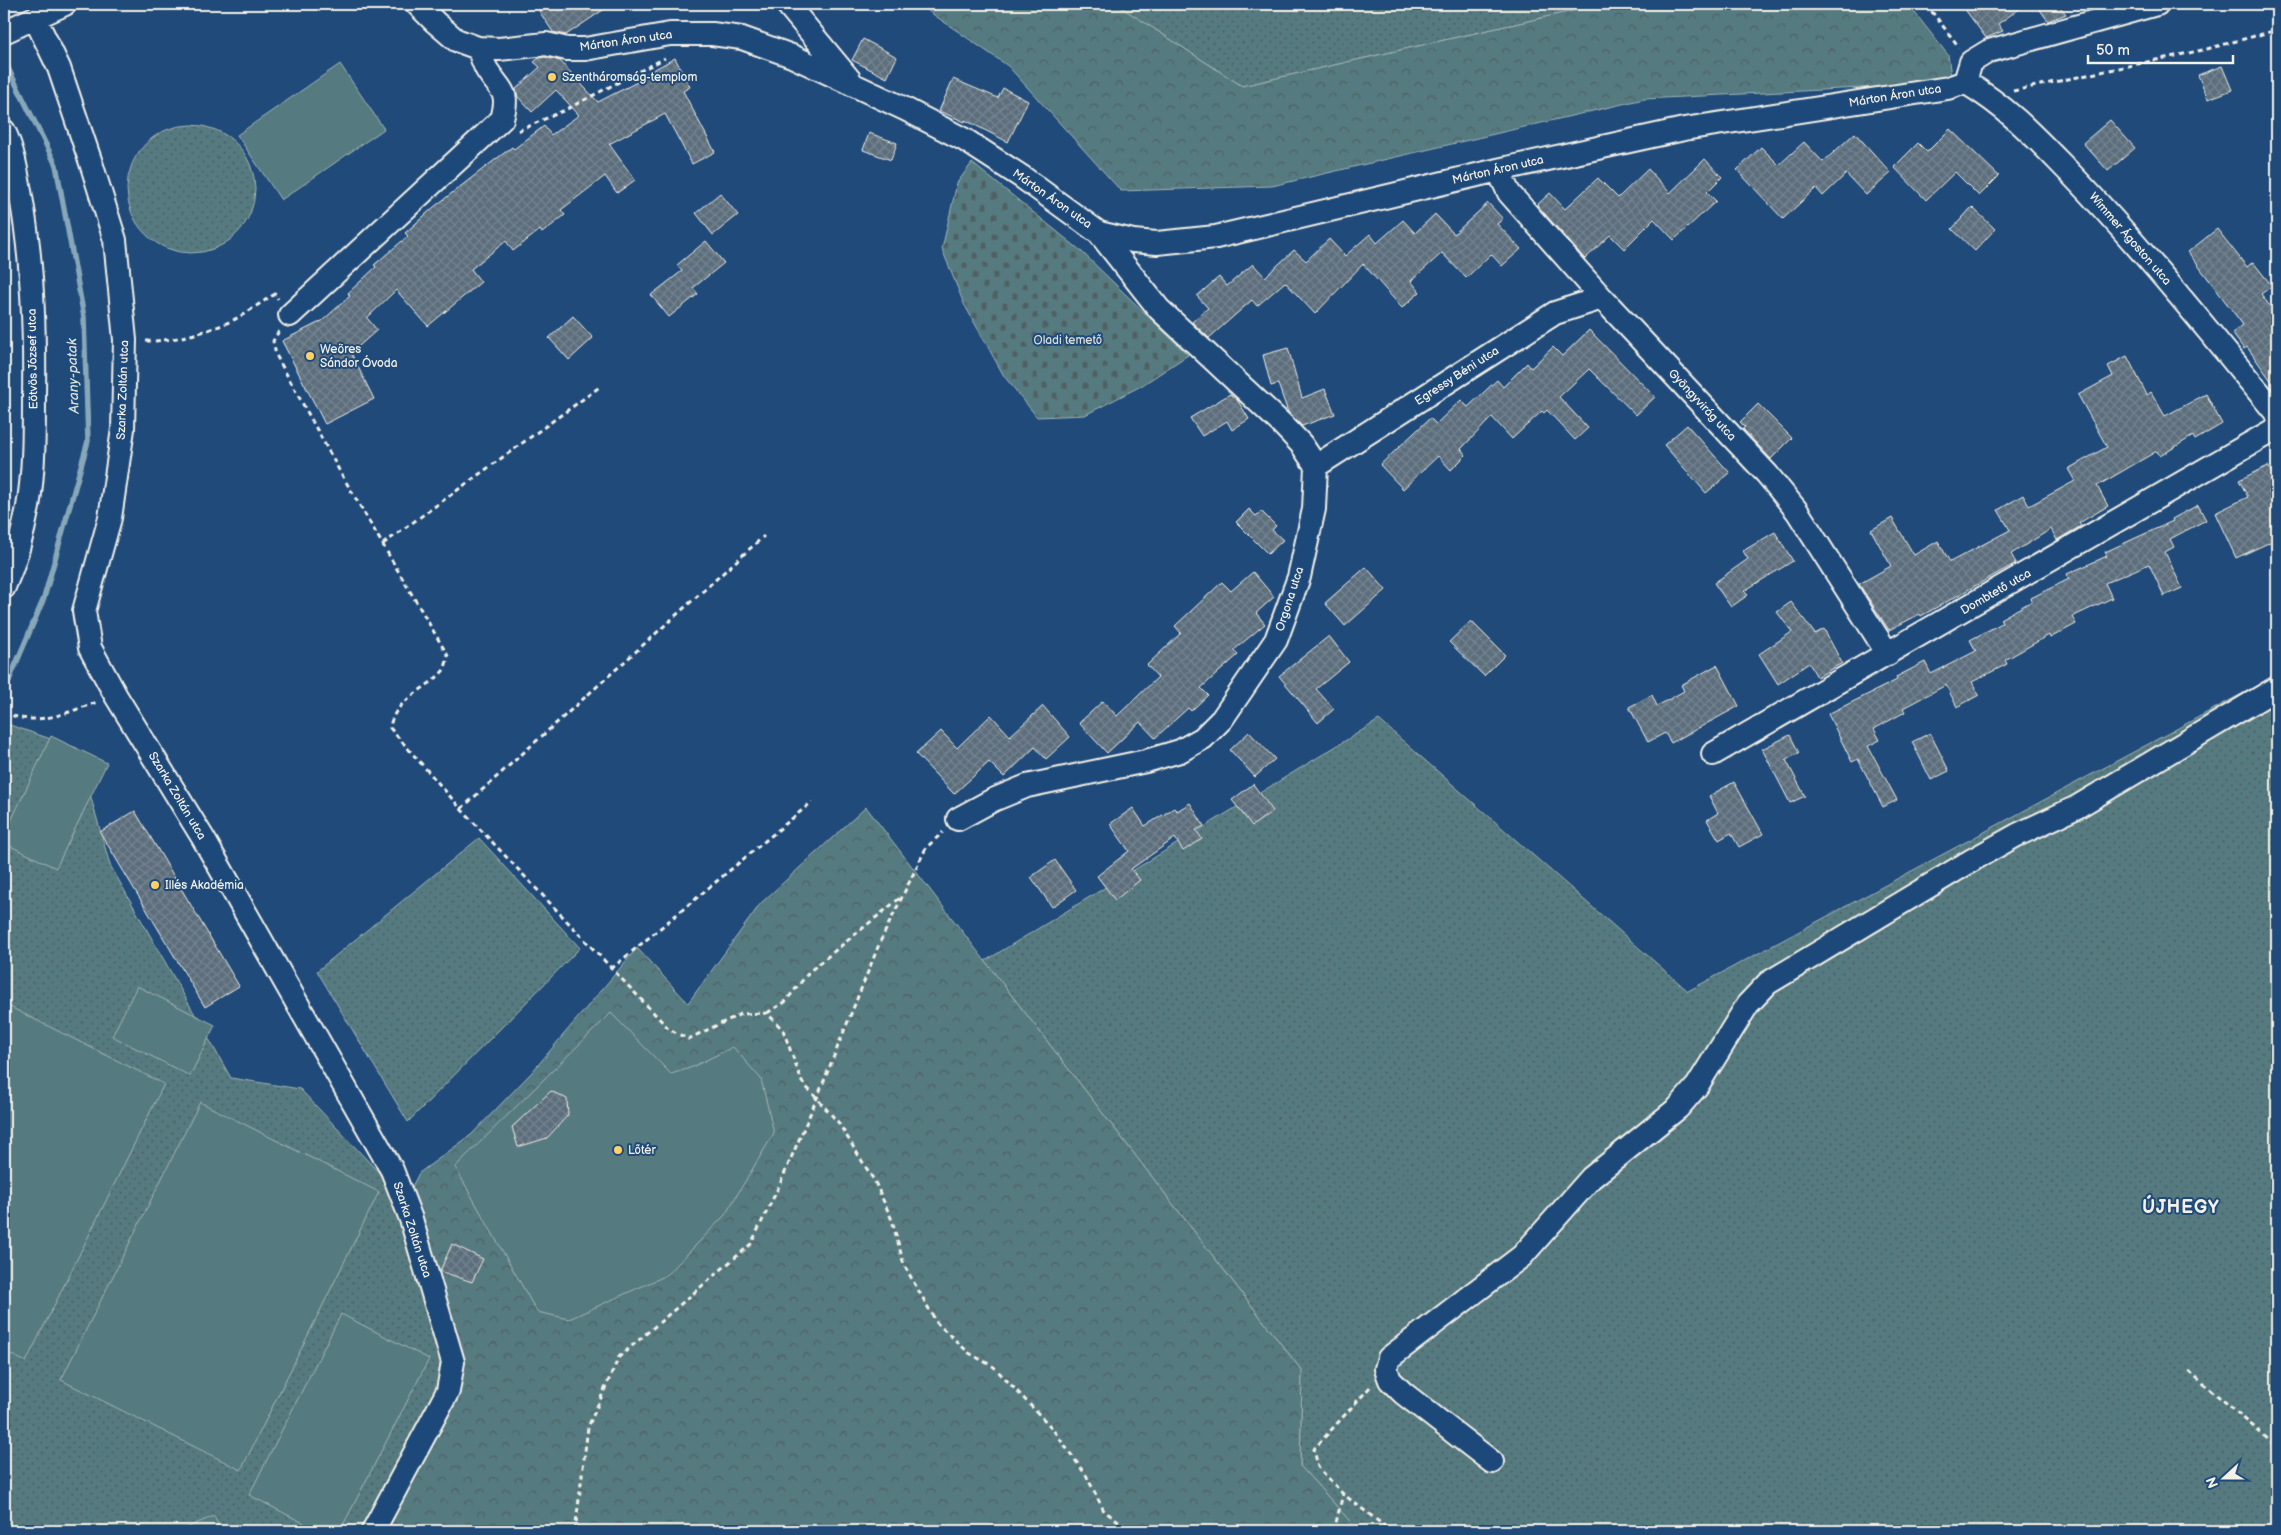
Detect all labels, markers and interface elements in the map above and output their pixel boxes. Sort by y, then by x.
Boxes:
street label: Márton Áron utca [578,25,673,55]
scale bar [2088,32,2234,64]
text: 50 m [2096,41,2130,60]
place label: Szentháromság-templom [562,70,697,85]
marker: Szentháromság-templom [546,71,558,83]
street label: Márton Áron utca [1847,79,1942,111]
street label: Márton Áron utca [1450,150,1545,188]
street label: Márton Áron utca [1009,164,1096,232]
street label: Wimmer Ágoston utca [2086,188,2176,289]
street label: Eötvös József utca [25,308,41,410]
park label: Oladi temető [1034,333,1102,348]
water label: Arany-patak [63,337,83,415]
street label: Szarka Zoltán utca [114,340,132,440]
place label: Weöres Sándor Óvoda [320,342,398,371]
street label: Egressy Béni utca [1412,343,1502,409]
marker: Weöres Sándor Óvoda [304,350,316,362]
street label: Gyöngyvirág utca [1665,366,1739,444]
street label: Orgona utca [1273,565,1308,633]
street label: Dombtető utca [1958,566,2034,618]
street label: Szarka Zoltán utca [145,749,209,843]
place label: Illés Akadémia [165,878,244,893]
marker: Illés Akadémia [149,879,161,891]
place label: Lőtér [628,1143,657,1158]
marker: Lőtér [612,1144,624,1156]
street label: Szarka Zoltán utca [389,1180,435,1280]
district label: ÚJHEGY [2142,1194,2220,1218]
north arrow [2198,1452,2248,1502]
text: N [2203,1475,2222,1490]

